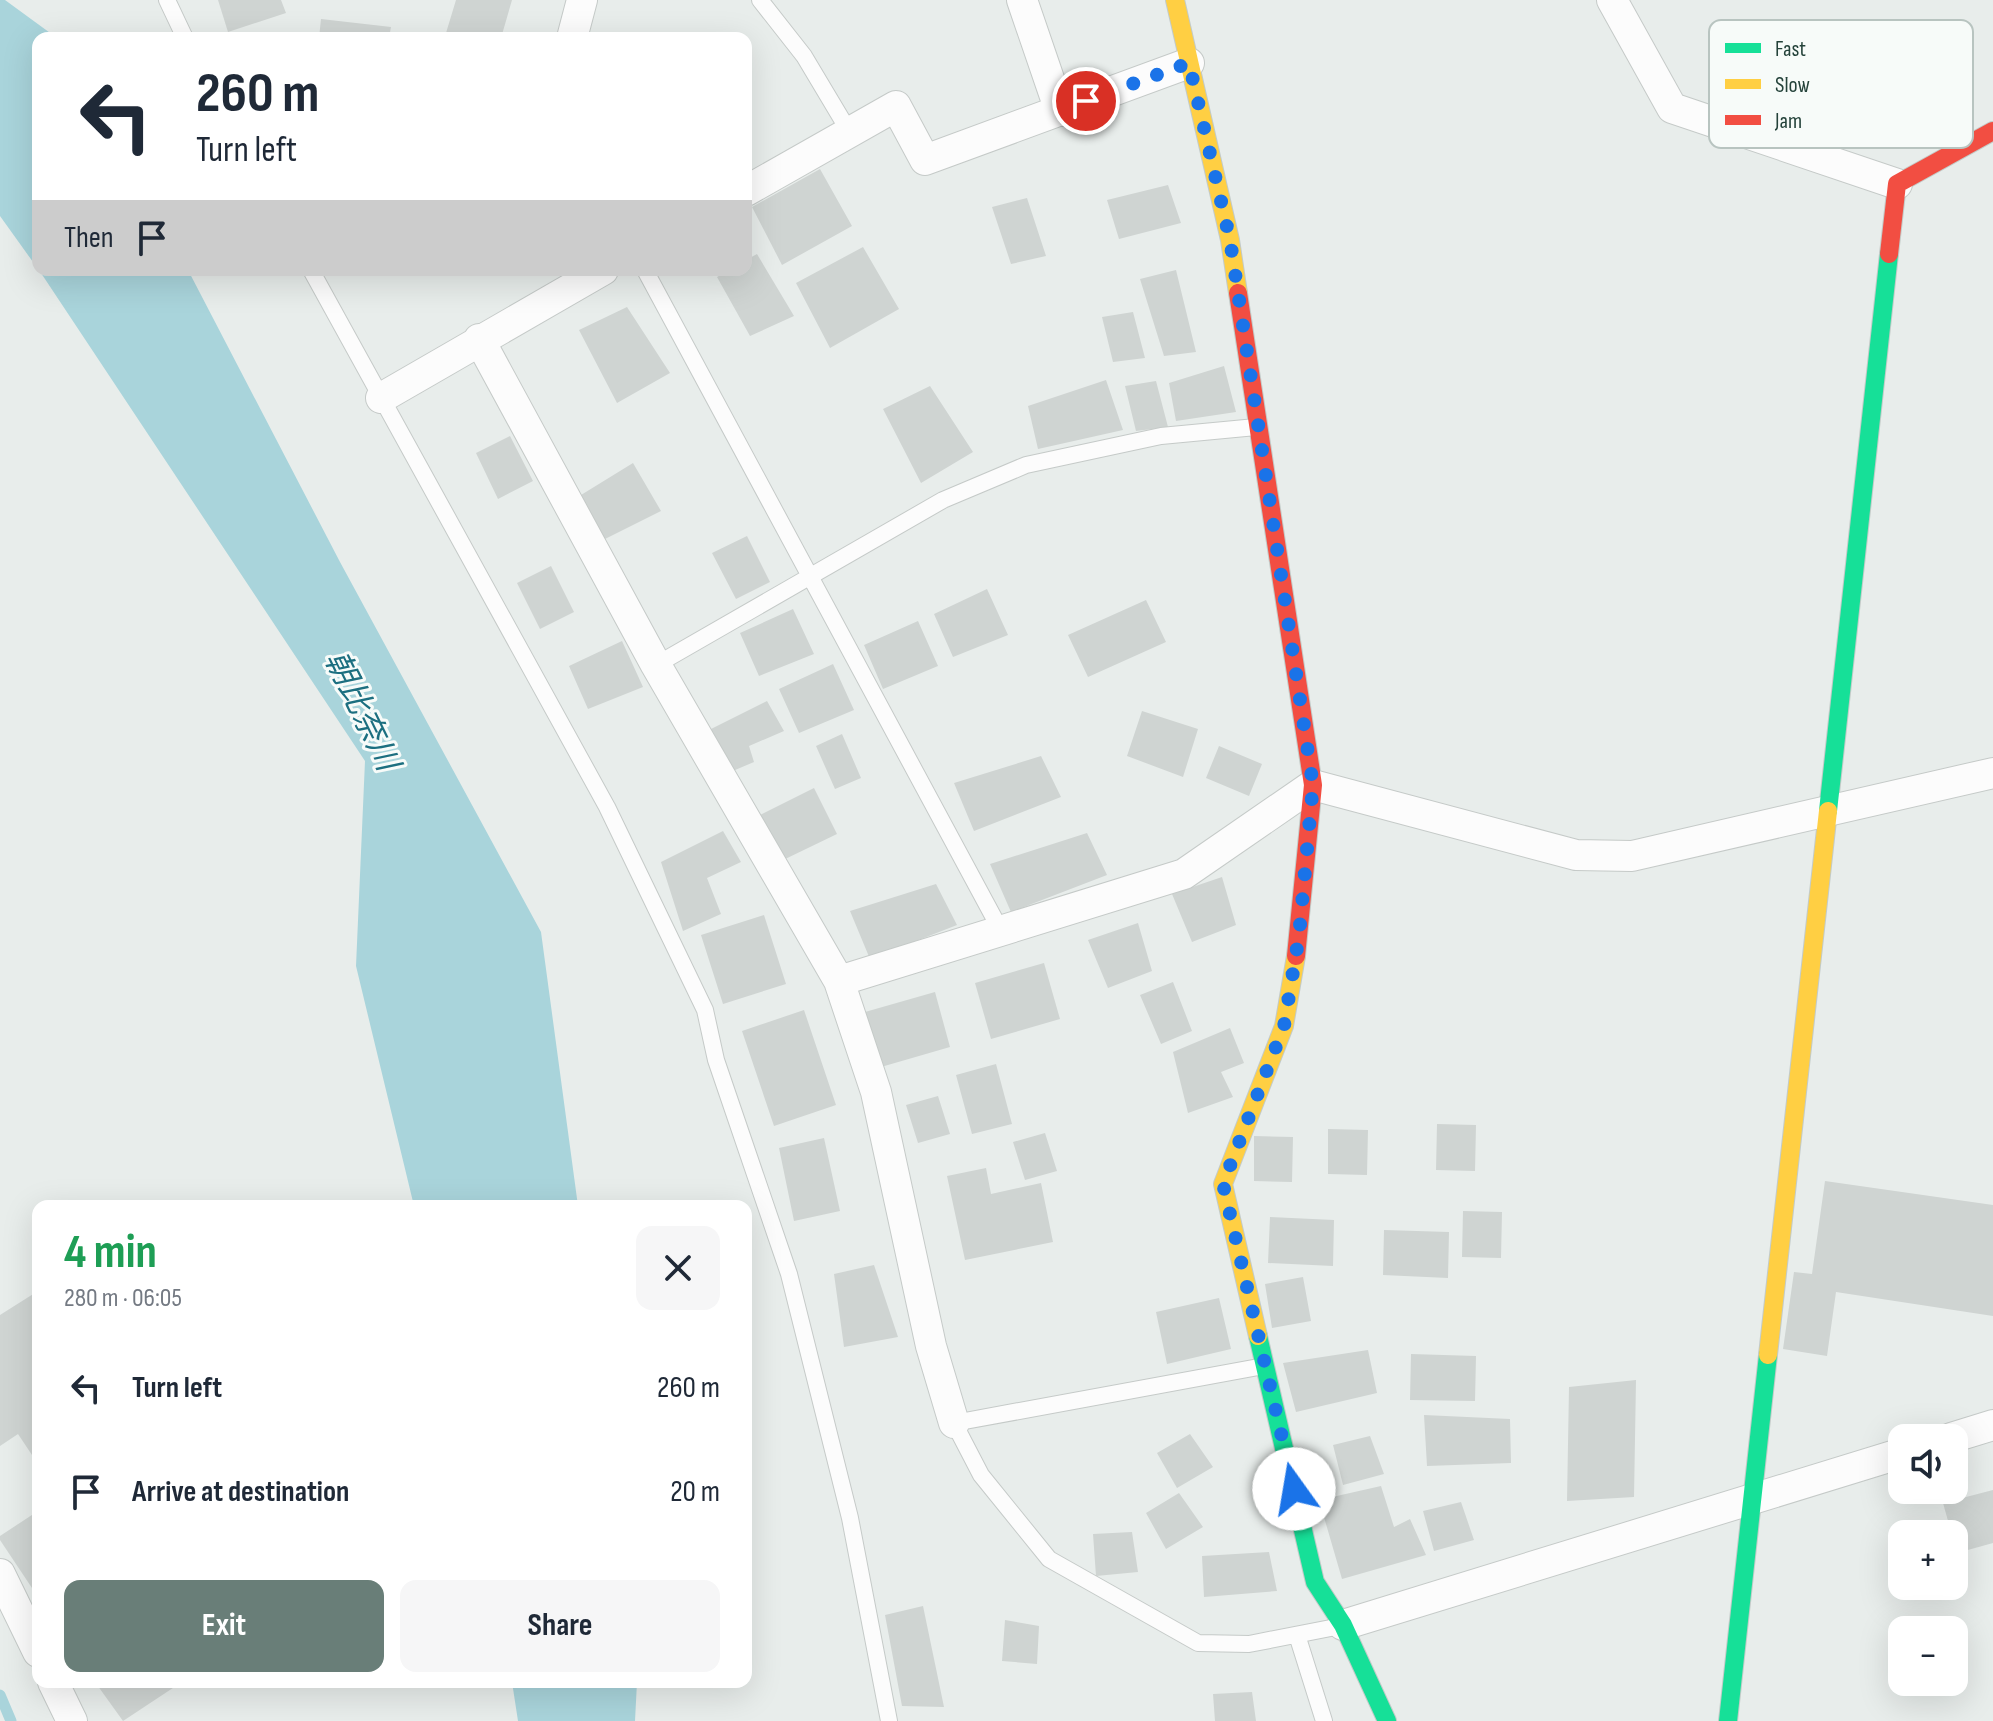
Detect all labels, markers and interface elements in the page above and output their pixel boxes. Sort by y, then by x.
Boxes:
legend [1709,20,1973,148]
text: Fast [1775,36,1806,63]
text: 260 m [196,61,319,128]
icon: left [64,64,168,168]
pin [1052,67,1120,135]
text: Slow [1775,72,1810,99]
icon: arrive [1064,79,1108,123]
text: Jam [1774,108,1802,135]
text: Turn left [196,129,297,172]
icon: arrive [130,216,174,260]
text: Then [64,220,114,256]
water label: 朝比奈川 [315,645,408,780]
text: 4 min [64,1224,157,1281]
button: close [636,1226,720,1310]
text: 280 m · 06:05 [64,1283,182,1314]
icon: left [64,1366,108,1410]
text: Turn left [132,1370,222,1406]
text: 260 m [657,1370,720,1406]
map controls [1888,1424,1968,1696]
button: sound [1888,1424,1968,1504]
position arrow [1252,1447,1336,1531]
icon: arrive [64,1470,108,1514]
text: Arrive at destination [132,1474,349,1510]
text: 20 m [670,1474,720,1510]
button: + [1888,1520,1968,1600]
button: Exit [64,1580,384,1672]
button: Share [400,1580,720,1672]
button: − [1888,1616,1968,1696]

